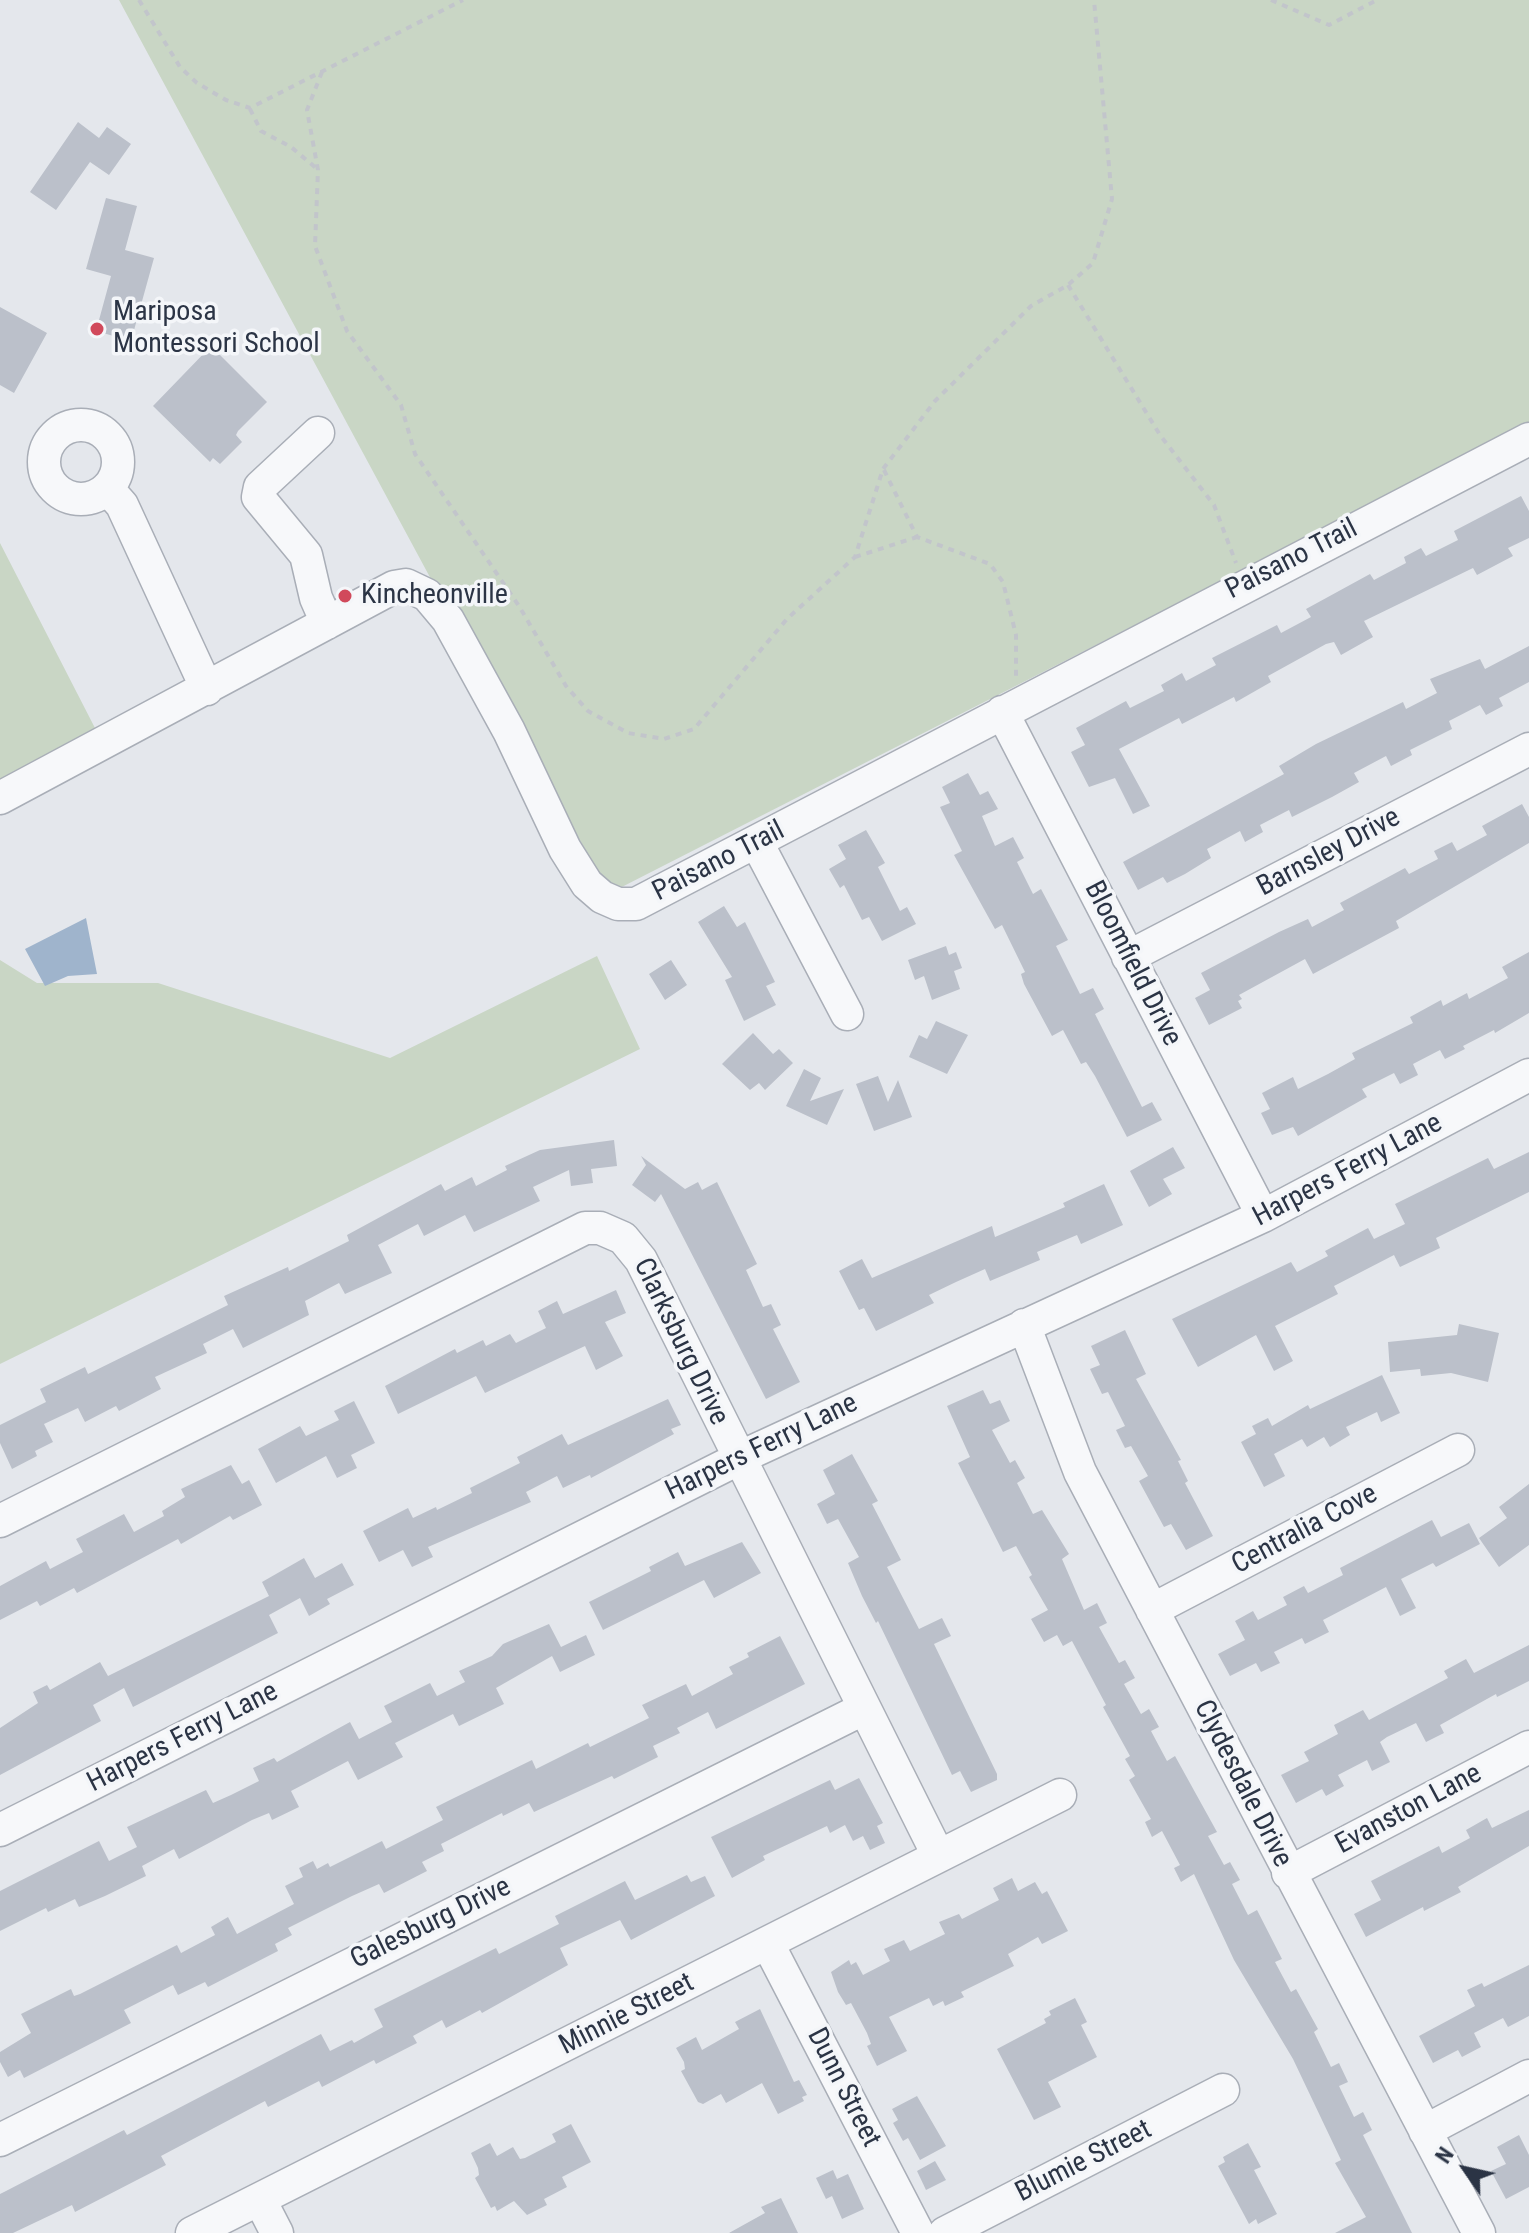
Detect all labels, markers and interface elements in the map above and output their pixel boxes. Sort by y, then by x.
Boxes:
place label: Mariposa Montessori School [113,296,320,362]
marker: Mariposa Montessori School [88,320,106,338]
street label: Paisano Trail [1221,513,1363,607]
place label: Kincheonville [361,579,508,613]
marker: Kincheonville [336,587,354,605]
street label: Barnsley Drive [1252,801,1406,905]
street label: Paisano Trail [648,815,790,909]
street label: Bloomfield Drive [1076,876,1188,1052]
street label: Harpers Ferry Lane [1248,1107,1448,1235]
street label: Clarksburg Drive [625,1253,735,1431]
street label: Harpers Ferry Lane [661,1387,863,1509]
street label: Centralia Cove [1227,1478,1383,1582]
street label: Harpers Ferry Lane [82,1676,284,1800]
street label: Clydesdale Drive [1186,1695,1298,1873]
street label: Evanston Lane [1330,1757,1488,1863]
street label: Galesburg Drive [345,1871,517,1977]
street label: Minnie Street [554,1967,700,2063]
street label: Dunn Street [799,2023,887,2153]
street label: Blumie Street [1010,2113,1158,2211]
north arrow [1425,2129,1505,2209]
text: N [1431,2143,1459,2168]

